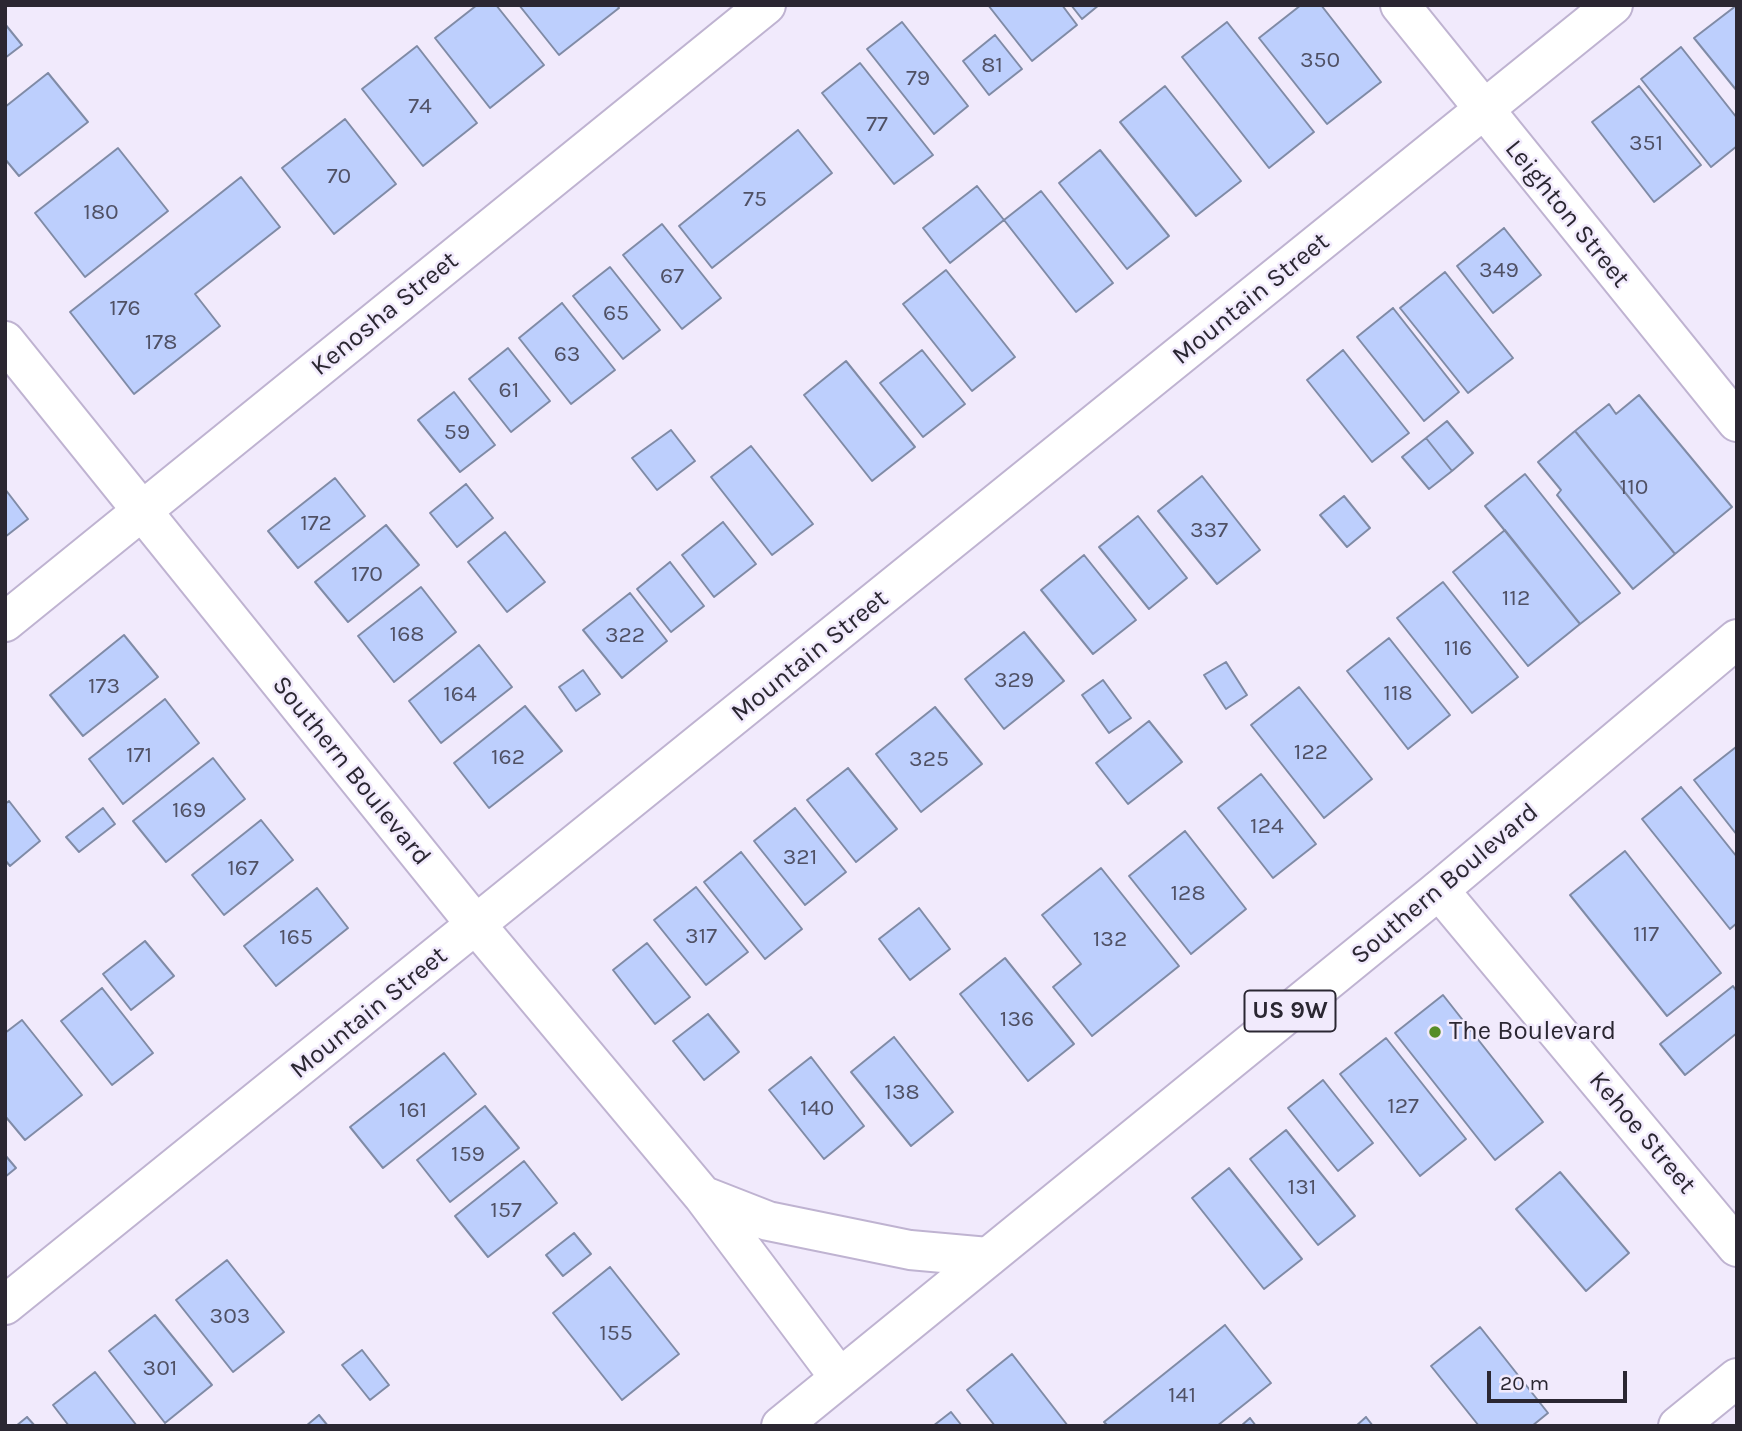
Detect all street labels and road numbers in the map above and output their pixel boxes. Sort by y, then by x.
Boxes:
street label: Leighton Street [1498,134,1636,294]
street label: Mountain Street [1166,226,1336,372]
street label: Kenosha Street [305,245,465,383]
street label: Mountain Street [725,583,895,729]
street label: Southern Boulevard [265,670,437,872]
street label: Southern Boulevard [1345,797,1545,971]
street label: Mountain Street [284,940,454,1086]
road number: US 9W [1244,990,1336,1031]
street label: Kehoe Street [1582,1066,1702,1200]

